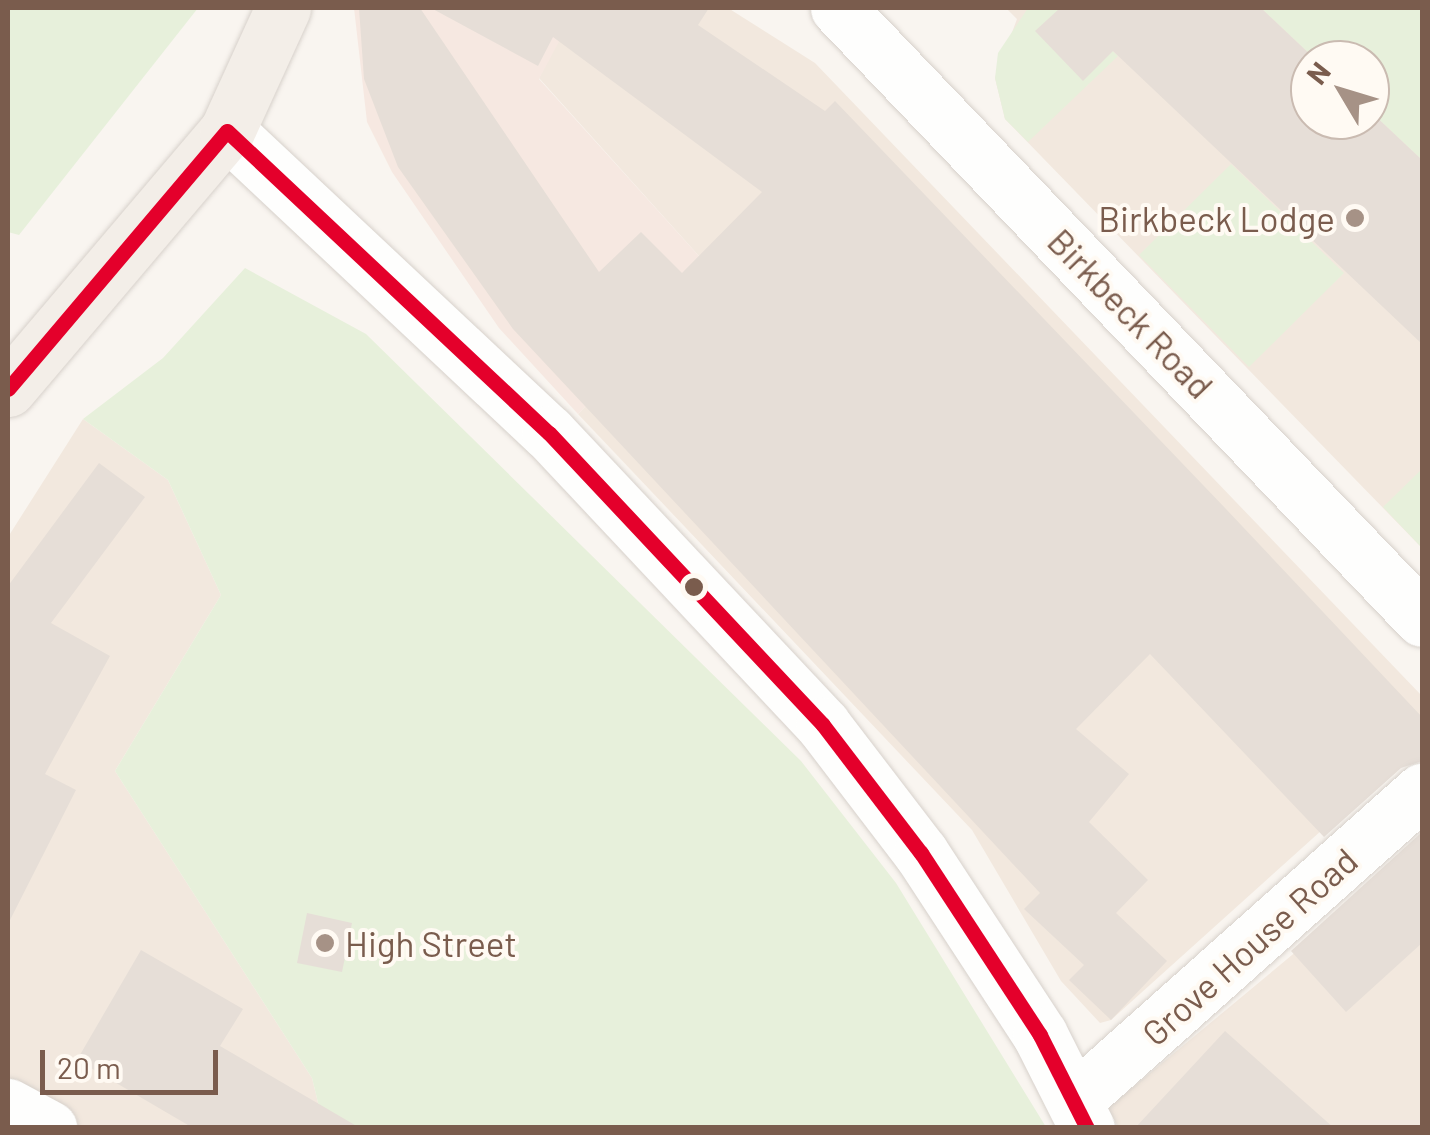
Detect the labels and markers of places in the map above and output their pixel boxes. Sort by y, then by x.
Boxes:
place label: Birkbeck Lodge [1098,197,1335,239]
marker: Birkbeck Lodge [1344,207,1366,229]
unlabelled marker [684,577,704,597]
place label: High Street [345,922,517,964]
marker: High Street [314,932,336,954]

